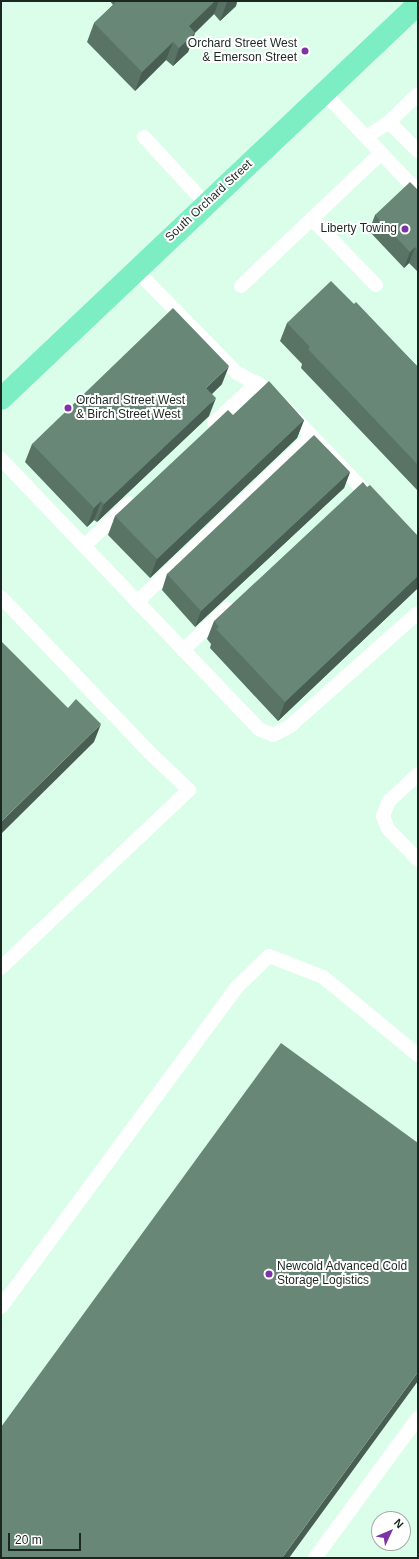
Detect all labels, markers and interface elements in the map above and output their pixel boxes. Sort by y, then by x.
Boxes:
place label: Orchard Street West & Emerson Street [188,37,297,65]
marker: Orchard Street West & Emerson Street [300,46,310,56]
street label: South Orchard Street [163,157,255,245]
place label: Liberty Towing [320,222,397,236]
marker: Liberty Towing [400,224,410,234]
place label: Orchard Street West & Birch Street West [76,394,185,422]
marker: Orchard Street West & Birch Street West [63,403,73,413]
place label: Newcold Advanced Cold Storage Logistics [277,1260,408,1288]
marker: Newcold Advanced Cold Storage Logistics [264,1269,274,1279]
north arrow [371,1511,411,1551]
text: N [392,1516,406,1530]
scale bar [10,1525,83,1551]
text: 20 m [15,1533,42,1547]

